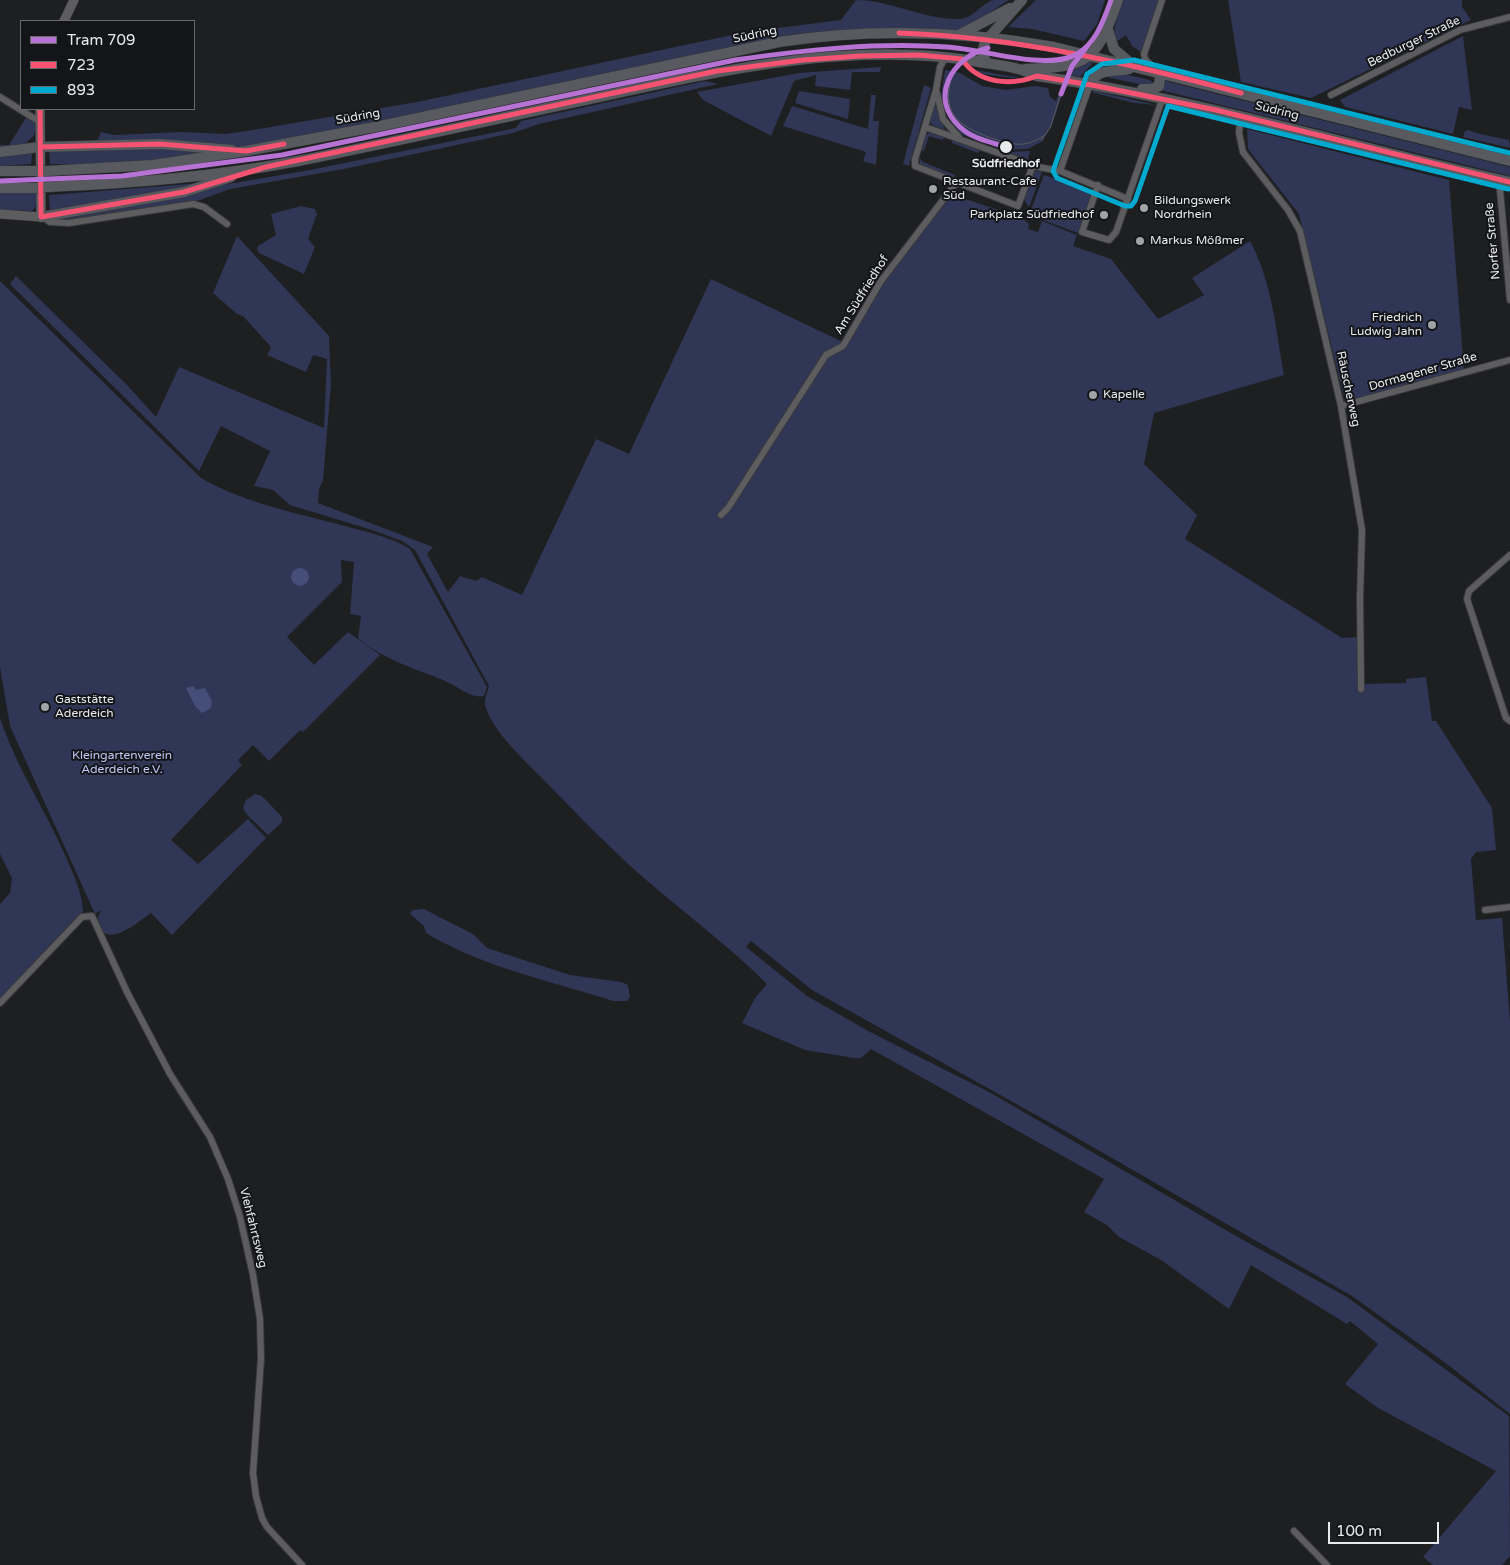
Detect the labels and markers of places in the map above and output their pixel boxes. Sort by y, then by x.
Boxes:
marker: Südfriedhof [998,139,1014,155]
place label: Südfriedhof [972,157,1040,171]
place label: Restaurant-Cafe Süd [943,175,1037,203]
marker: Restaurant-Cafe Süd [927,183,939,195]
place label: Bildungswerk Nordrhein [1154,194,1231,222]
marker: Bildungswerk Nordrhein [1138,202,1150,214]
place label: Parkplatz Südfriedhof [970,208,1094,222]
marker: Parkplatz Südfriedhof [1098,209,1110,221]
place label: Markus Mößmer [1150,234,1244,248]
marker: Markus Mößmer [1134,235,1146,247]
place label: Friedrich Ludwig Jahn [1350,311,1422,339]
marker: Friedrich Ludwig Jahn [1426,319,1438,331]
place label: Kapelle [1103,388,1145,402]
marker: Kapelle [1087,389,1099,401]
place label: Gaststätte Aderdeich [55,693,114,721]
marker: Gaststätte Aderdeich [39,701,51,713]

